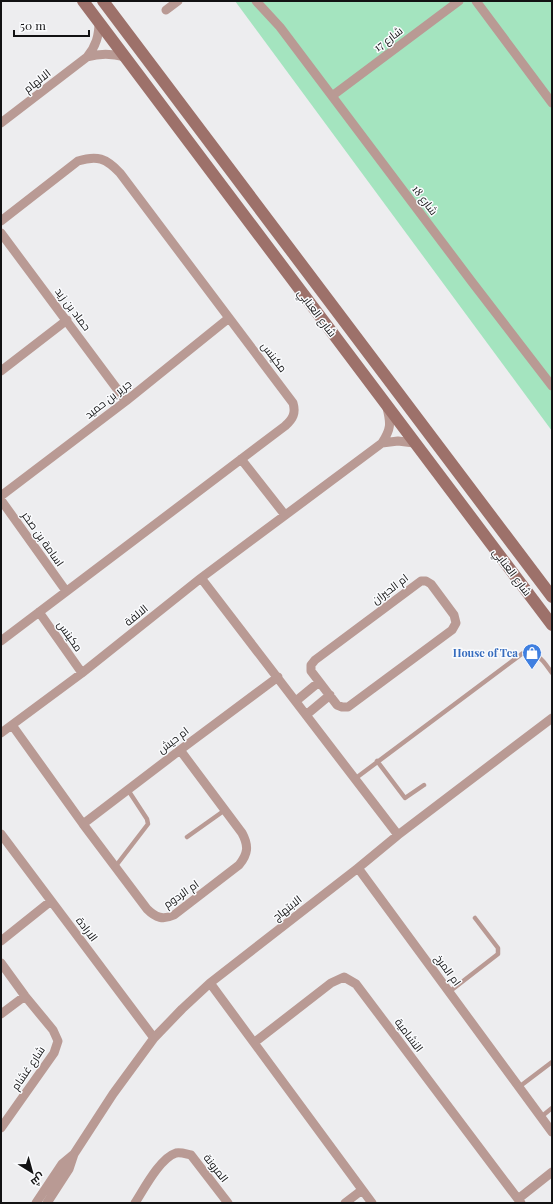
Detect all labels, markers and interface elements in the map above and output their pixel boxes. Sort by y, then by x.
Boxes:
scale bar [14,12,89,38]
text: 50 m [20,17,46,33]
street label: شارع 17 [370,23,406,55]
street label: الالهام [20,65,54,97]
street label: شارع 18 [408,182,442,218]
street label: حماد بن زيد [52,284,95,333]
street label: شارع العنابي [293,286,340,341]
street label: مكينس [258,338,291,375]
street label: جرير بن حميد [81,376,134,422]
street label: اسامة بن صخر [18,507,68,569]
street label: شارع العنابي [488,545,535,600]
street label: ام الحيران [368,570,412,608]
street label: الالفة [121,600,151,629]
street label: مكينس [54,617,86,654]
shop icon: House of Tea [521,642,543,670]
place label: House of Tea [453,645,518,660]
street label: ام حيش [154,723,192,757]
street label: ام الردوم [160,876,202,912]
street label: الابتهاج [269,892,305,924]
street label: الارادة [73,913,102,944]
street label: ام المرخ [431,951,465,989]
street label: النشامية [392,1015,427,1055]
street label: شارع غشام [7,1043,49,1093]
street label: المرونة [201,1150,232,1185]
north arrow [12,1152,52,1192]
text: ش [28,1170,48,1191]

